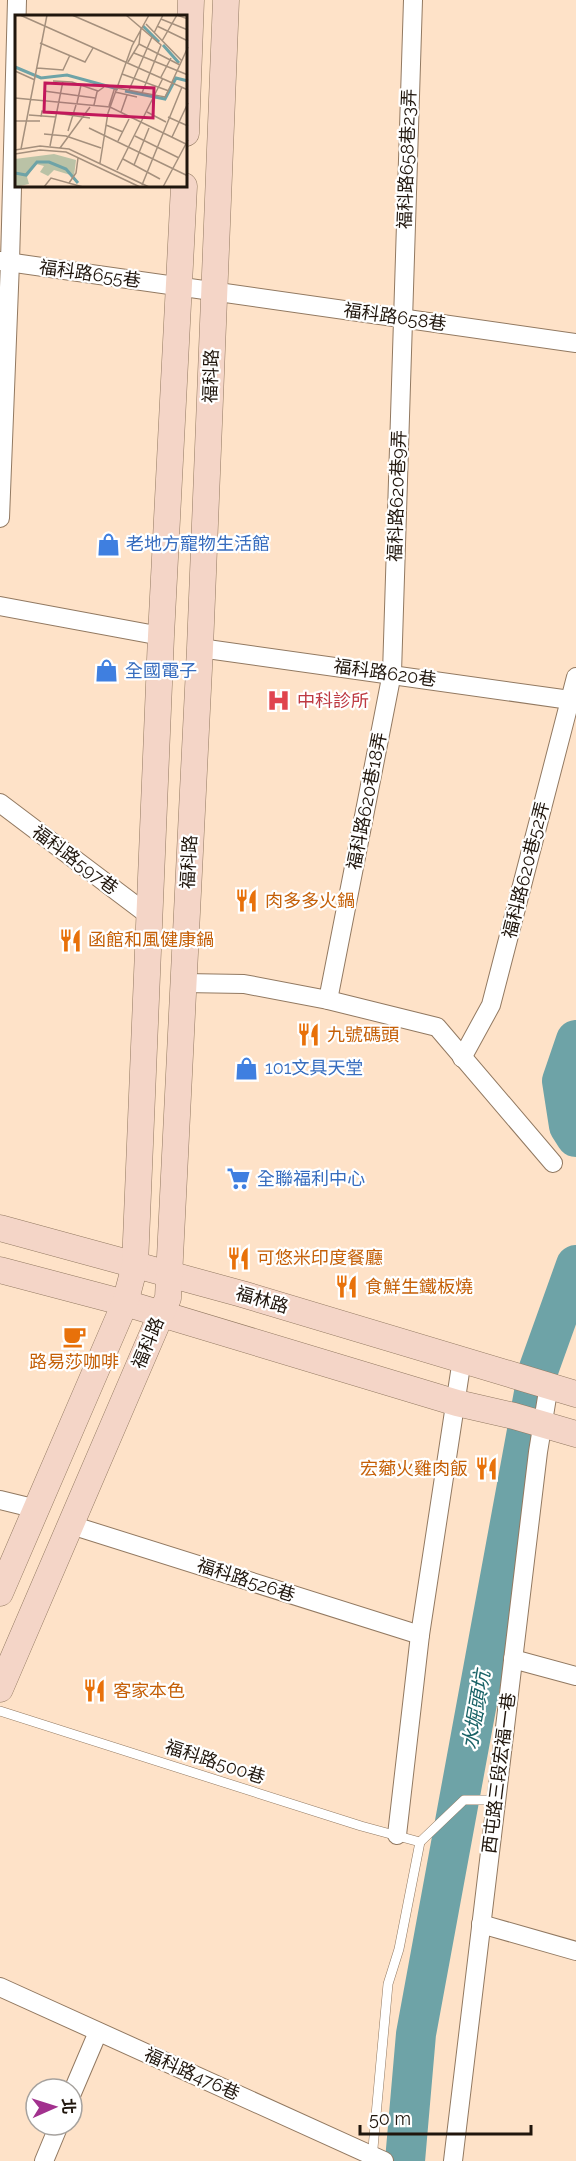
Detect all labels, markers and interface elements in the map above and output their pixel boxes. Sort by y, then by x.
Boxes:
inset map [15,15,188,188]
street label: 福科路658巷23弄 [394,88,419,229]
street label: 福科路655巷 [38,256,142,291]
street label: 福科路658巷 [342,299,448,334]
street label: 福科路 [199,349,222,403]
street label: 福科路620巷9弄 [384,430,409,562]
shop icon: 老地方寵物生活館 [95,531,121,557]
place label: 老地方寵物生活館 [126,533,270,554]
street label: 福科路620巷 [332,655,438,690]
shop icon: 全國電子 [94,658,120,684]
place label: 全國電子 [125,660,197,681]
hospital icon: 中科診所 [266,688,292,714]
place label: 中科診所 [297,690,369,711]
street label: 福科路620巷18弄 [343,730,390,871]
street label: 福科路620巷52弄 [498,799,553,941]
street label: 福科路597巷 [28,821,122,899]
street label: 福科路 [177,834,200,889]
restaurant icon: 肉多多火鍋 [234,888,260,914]
place label: 肉多多火鍋 [265,890,355,911]
restaurant icon: 函館和風健康鍋 [57,927,83,953]
place label: 函館和風健康鍋 [88,929,214,950]
restaurant icon: 九號碼頭 [296,1022,322,1048]
place label: 九號碼頭 [327,1024,399,1045]
shop icon: 101文具天堂 [234,1055,260,1081]
place label: 101文具天堂 [265,1057,363,1078]
supermarket icon: 全聯福利中心 [226,1166,252,1192]
place label: 全聯福利中心 [257,1168,365,1189]
restaurant icon: 可悠米印度餐廳 [226,1245,252,1271]
place label: 可悠米印度餐廳 [257,1247,383,1268]
restaurant icon: 食鮮生鐵板燒 [334,1274,360,1300]
place label: 食鮮生鐵板燒 [365,1276,473,1297]
street label: 福林路 [233,1282,291,1317]
street label: 福科路 [127,1314,168,1372]
cafe icon: 路易莎咖啡 [61,1323,87,1349]
place label: 路易莎咖啡 [29,1351,119,1372]
restaurant icon: 宏薌火雞肉飯 [473,1456,499,1482]
place label: 宏薌火雞肉飯 [360,1458,468,1479]
street label: 福科路526巷 [194,1554,298,1605]
water label: 水堀頭坑 [457,1666,495,1751]
restaurant icon: 客家本色 [82,1678,108,1704]
place label: 客家本色 [113,1680,185,1701]
street label: 西屯路三段宏福一巷 [478,1691,519,1855]
street label: 福科路500巷 [163,1735,268,1788]
street label: 福科路476巷 [141,2043,243,2104]
north arrow [24,2077,84,2137]
text: 北 [59,2098,78,2115]
scale bar [360,2098,531,2136]
text: 50 m [369,2108,411,2129]

